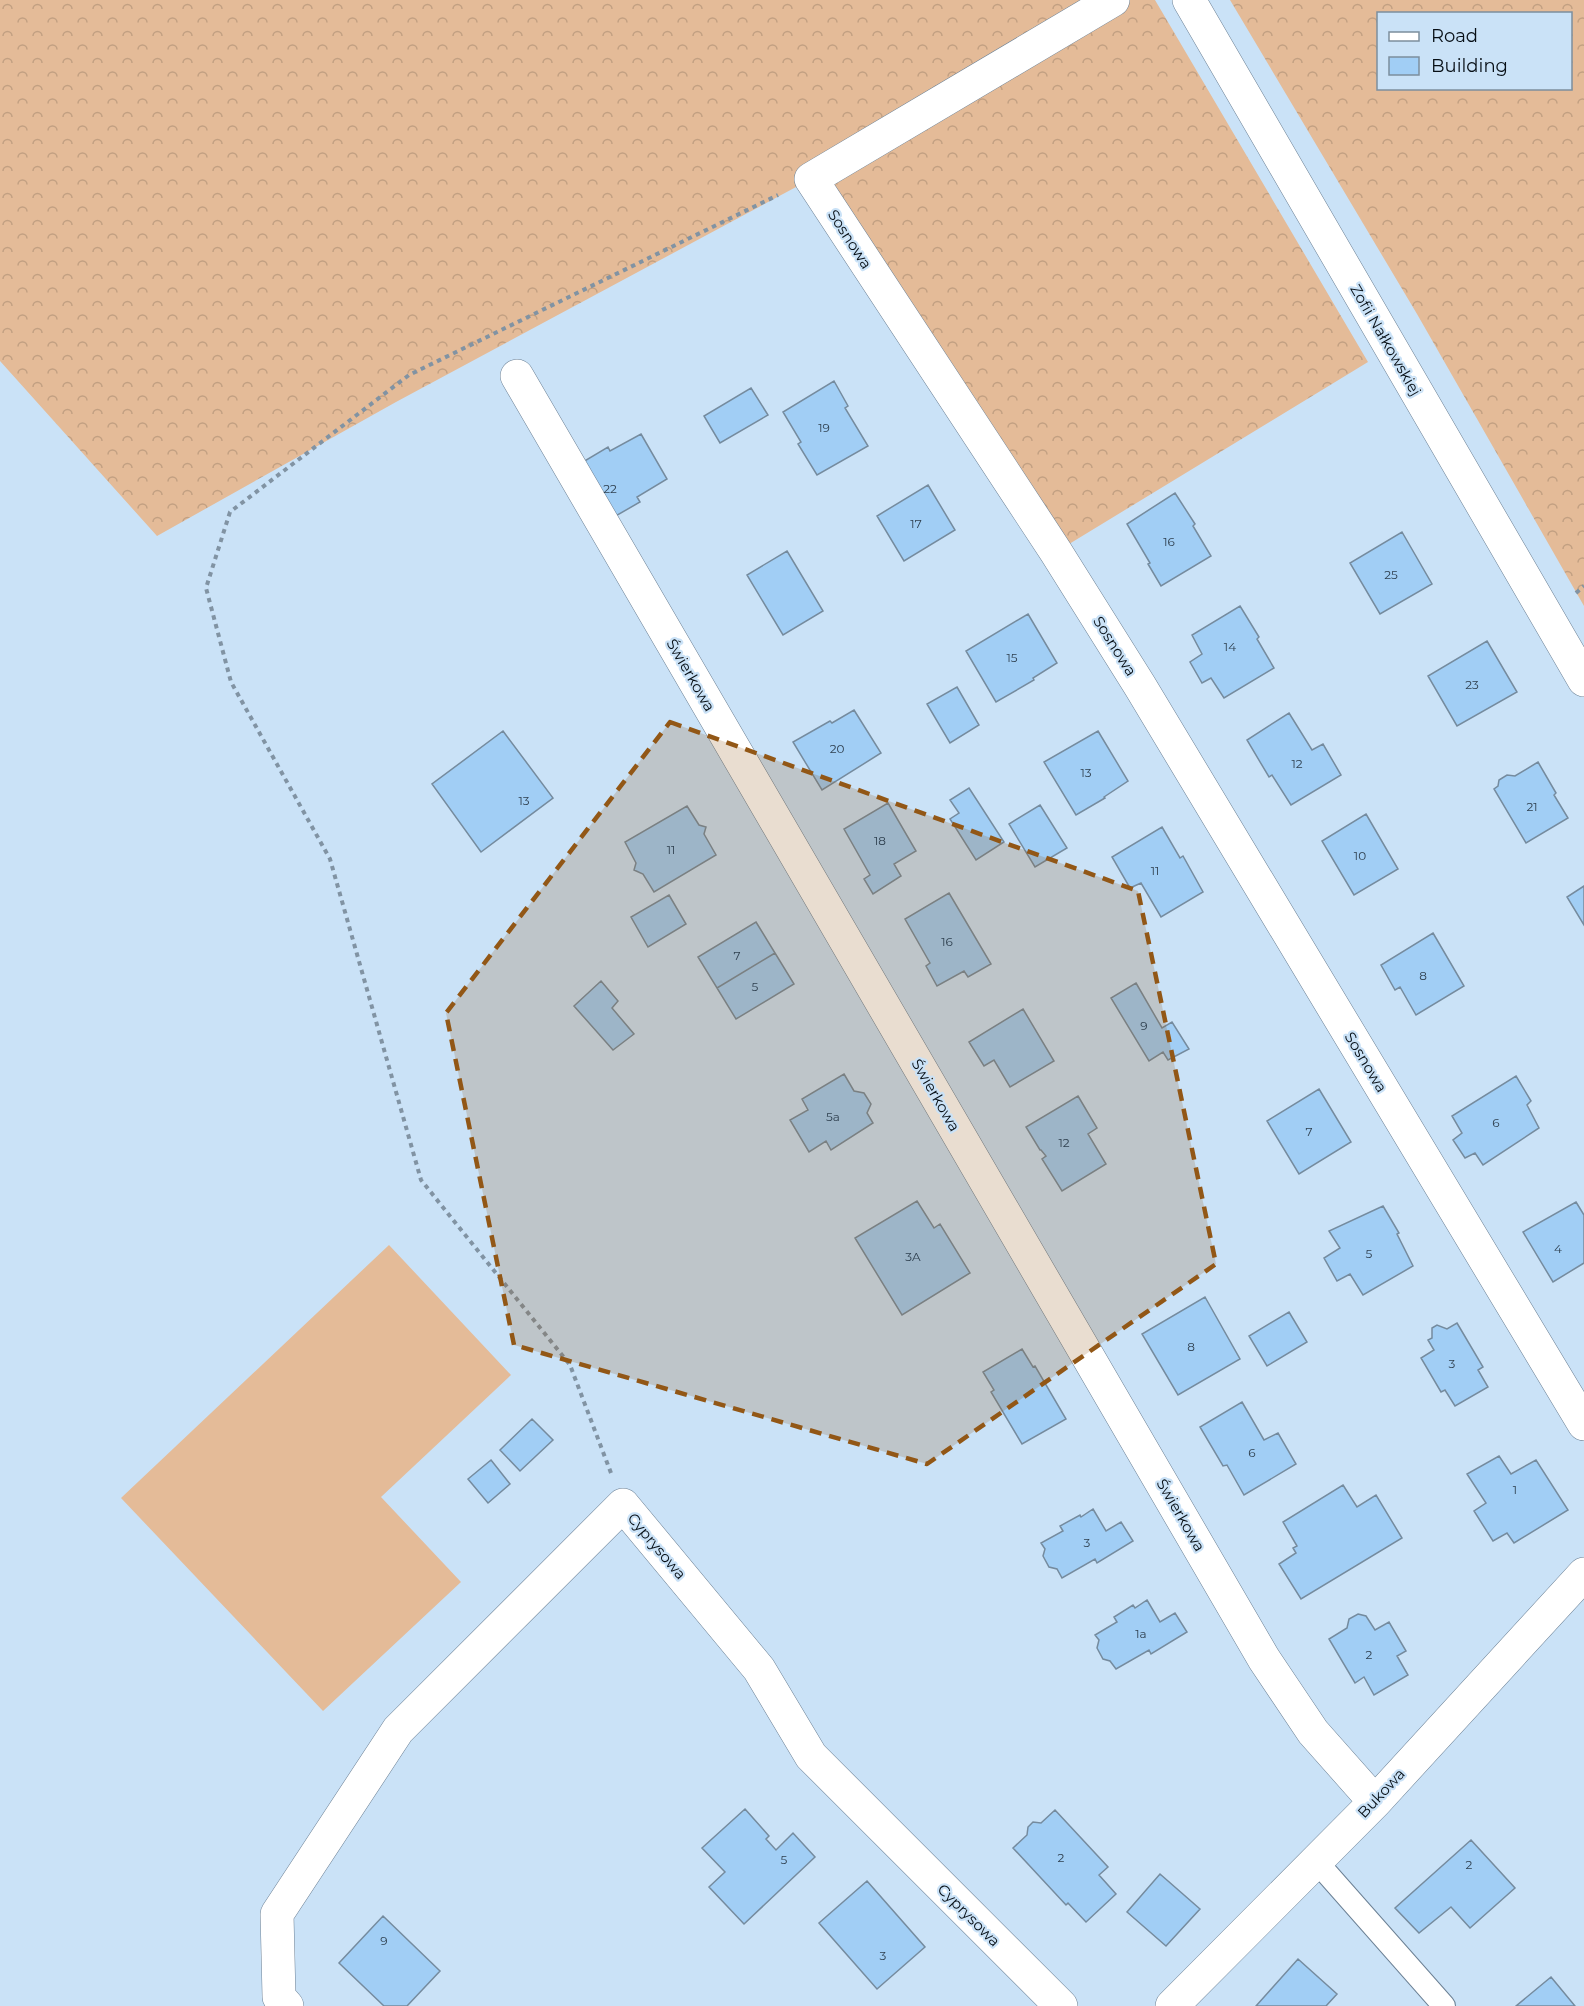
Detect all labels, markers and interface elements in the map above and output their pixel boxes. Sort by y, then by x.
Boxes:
legend [1377,12,1572,90]
text: Road [1431,25,1478,47]
text: Building [1431,55,1508,77]
street label: Sosnowa [824,206,876,272]
street label: Zofii Nałkowskiej [1346,281,1426,399]
house number: 19 [818,420,830,435]
house number: 22 [603,481,617,496]
house number: 17 [910,516,922,531]
house number: 16 [1163,534,1175,549]
house number: 25 [1384,567,1398,582]
street label: Sosnowa [1089,613,1141,679]
street label: Świerkowa [663,635,719,715]
house number: 14 [1224,639,1236,654]
house number: 15 [1006,650,1018,665]
house number: 23 [1465,677,1479,692]
house number: 20 [830,741,844,756]
house number: 12 [1291,756,1303,771]
house number: 13 [1080,765,1092,780]
house number: 13 [518,793,530,808]
house number: 21 [1526,799,1538,814]
house number: 18 [874,833,886,848]
house number: 11 [667,842,675,857]
house number: 10 [1354,848,1366,863]
house number: 11 [1151,863,1159,878]
house number: 16 [941,934,953,949]
house number: 7 [733,948,741,963]
house number: 8 [1419,968,1427,983]
house number: 5 [752,979,759,994]
house number: 9 [1140,1018,1148,1033]
street label: Sosnowa [1341,1028,1391,1096]
street label: Świerkowa [908,1055,964,1135]
house number: 5a [826,1109,840,1124]
house number: 6 [1492,1115,1500,1130]
house number: 7 [1305,1124,1313,1139]
house number: 12 [1058,1135,1070,1150]
house number: 4 [1554,1241,1562,1256]
house number: 5 [1366,1246,1373,1261]
house number: 3A [905,1249,921,1264]
house number: 8 [1187,1339,1195,1354]
house number: 3 [1449,1356,1456,1371]
house number: 6 [1248,1445,1256,1460]
street label: Świerkowa [1153,1475,1209,1555]
house number: 1 [1513,1482,1517,1497]
street label: Cyprysowa [624,1509,690,1583]
house number: 3 [1084,1535,1091,1550]
house number: 1a [1135,1626,1147,1641]
house number: 2 [1366,1647,1373,1662]
street label: Bukowa [1353,1764,1409,1822]
house number: 2 [1058,1850,1065,1865]
house number: 5 [781,1852,788,1867]
house number: 2 [1466,1857,1473,1872]
street label: Cyprysowa [934,1880,1004,1950]
house number: 9 [380,1933,388,1948]
house number: 3 [880,1948,887,1963]

